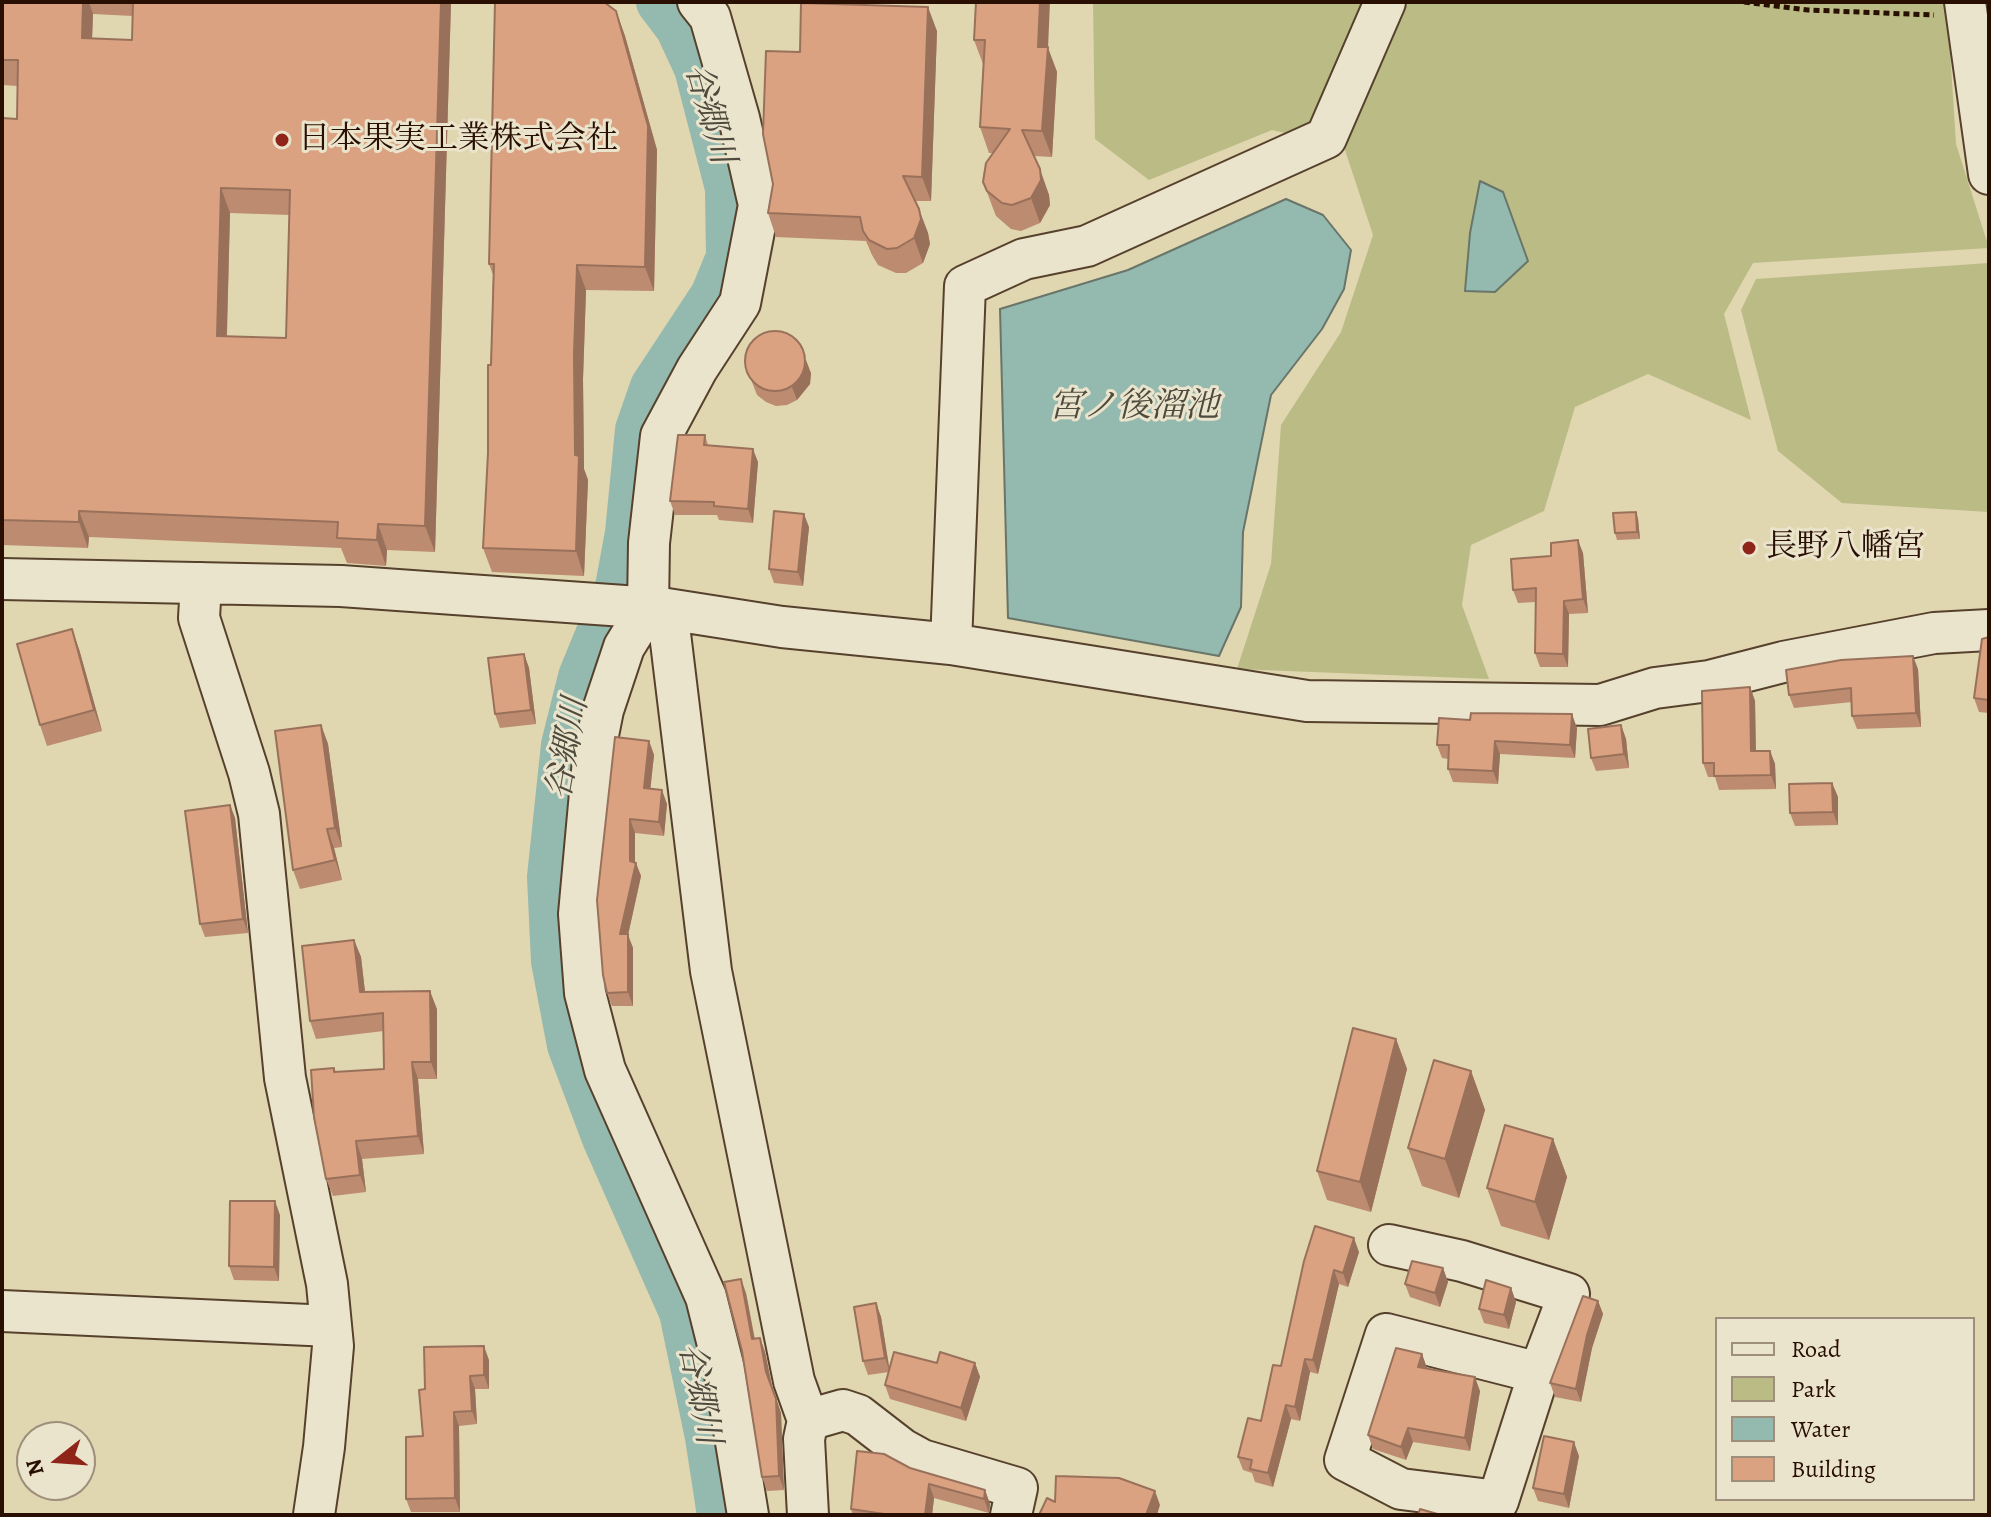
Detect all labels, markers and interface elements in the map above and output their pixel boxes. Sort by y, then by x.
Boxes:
water label: 谷郷川 [674,59,742,169]
place label: 日本果実工業株式会社 [298,121,618,159]
marker: 日本果実工業株式会社 [273,131,291,149]
water label: 宮ノ後溜池 [1049,388,1219,428]
place label: 長野八幡宮 [1765,529,1925,567]
marker: 長野八幡宮 [1740,539,1758,557]
water label: 谷郷川 [540,695,598,803]
legend [1715,1317,1975,1501]
text: Road [1791,1333,1841,1365]
water label: 谷郷川 [668,1340,728,1448]
text: Park [1791,1373,1836,1405]
text: Water [1791,1413,1851,1445]
north arrow [16,1421,96,1501]
text: Building [1791,1453,1876,1485]
text: N [18,1455,52,1479]

